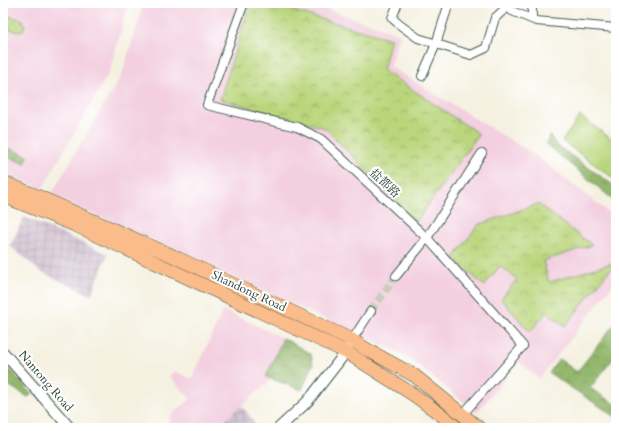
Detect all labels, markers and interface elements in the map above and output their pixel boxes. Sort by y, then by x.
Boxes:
street label: 盐都路 [366,165,404,201]
street label: Shandong Road [209,267,289,316]
street label: Nantong Road [15,347,77,415]

